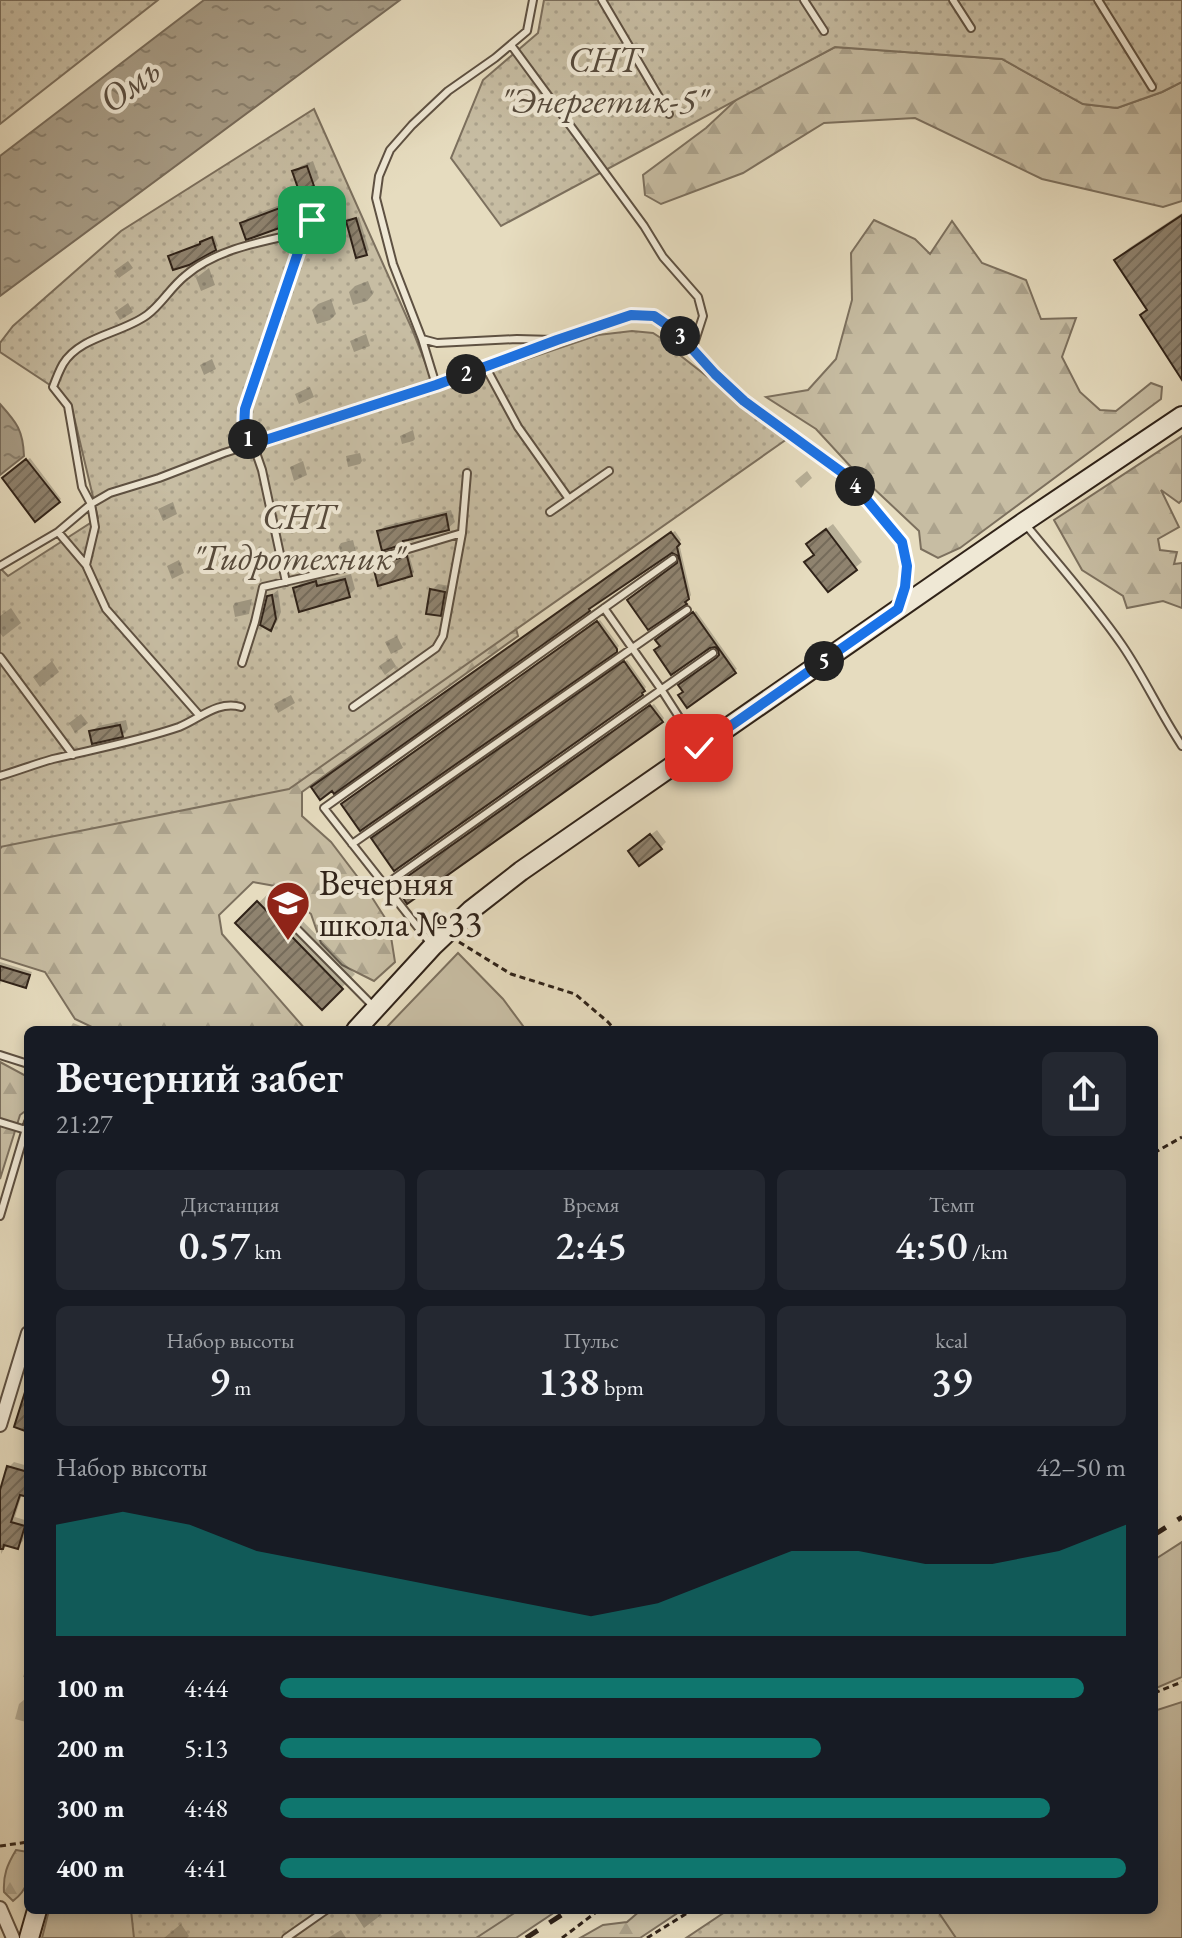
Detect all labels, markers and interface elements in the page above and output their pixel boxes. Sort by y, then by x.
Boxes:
park label: СНТ "Энергетик-5" [500,36,711,124]
water label: Омь [88,45,170,123]
pin [278,186,346,254]
icon: arrive [290,198,334,242]
pin: 3 [660,316,700,356]
text: 3 [674,321,686,350]
pin: 2 [446,354,486,394]
text: 2 [460,359,472,388]
pin: 1 [228,419,268,459]
text: 1 [242,424,254,453]
pin: 4 [835,466,875,506]
text: 4 [849,471,861,500]
park label: СНТ "Гидротехник" [192,493,407,581]
pin: 5 [804,641,844,681]
text: 5 [818,646,830,675]
pin [665,714,733,782]
icon: check [677,726,721,770]
place label: Вечерняя школа №33 [319,859,482,947]
school or university icon: Вечерняя школа №33 [264,879,312,942]
text: Вечерний забег [56,1048,343,1105]
button: share [1042,1052,1126,1136]
text: 21:27 [56,1107,112,1141]
text: Дистанция [181,1190,279,1219]
text: Время [563,1190,619,1219]
text: Темп [929,1190,975,1219]
text: 0.57 [179,1219,250,1271]
text: 2:45 [555,1219,627,1271]
text: 4:50 [895,1219,968,1271]
text: km [250,1237,282,1266]
text: /km [968,1237,1008,1266]
text: Набор высоты [166,1326,294,1355]
text: Пульс [563,1326,619,1355]
text: kcal [935,1326,968,1355]
text: 9 [209,1355,230,1407]
text: 138 [538,1355,600,1407]
text: 39 [931,1355,972,1407]
text: m [230,1373,251,1402]
text: bpm [600,1373,644,1402]
text: Набор высоты [56,1450,207,1484]
text: 42–50 m [1036,1450,1126,1484]
text: 100 m [56,1671,124,1705]
text: 4:44 [184,1671,228,1705]
text: 200 m [56,1731,124,1765]
text: 5:13 [184,1731,228,1765]
text: 300 m [56,1791,124,1825]
text: 4:48 [184,1791,228,1825]
text: 400 m [56,1851,124,1885]
text: 4:41 [184,1851,228,1885]

